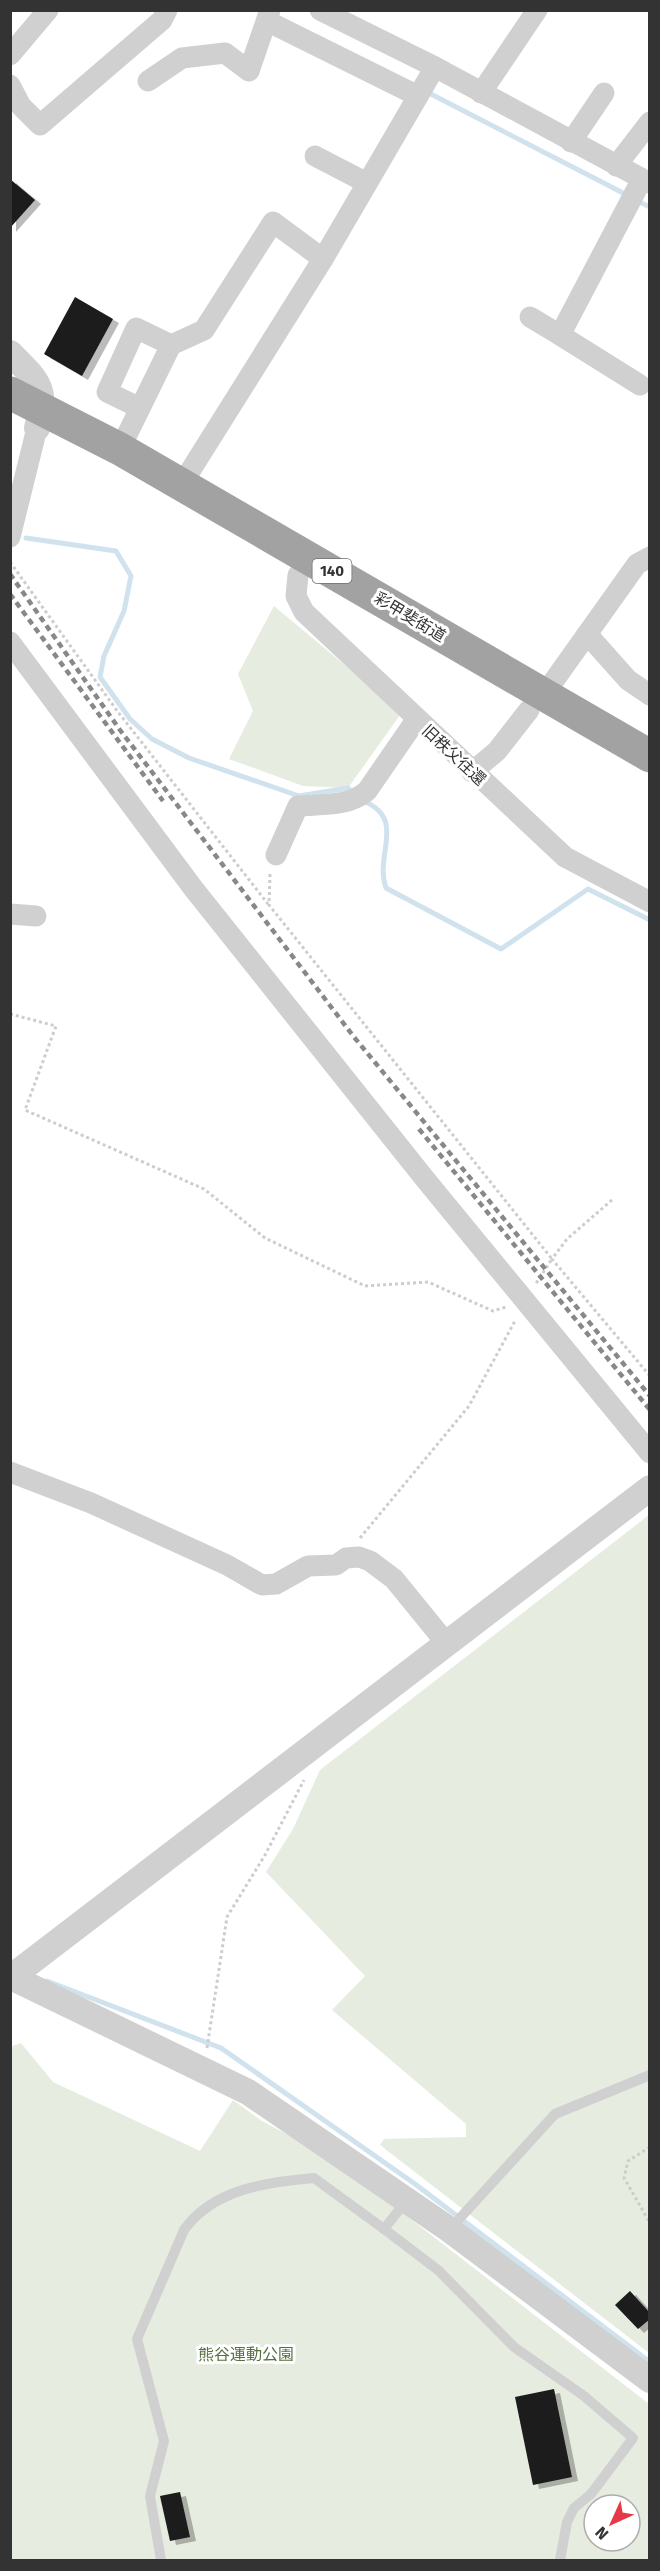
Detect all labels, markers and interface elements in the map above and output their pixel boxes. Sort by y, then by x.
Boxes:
road number: 140 [312,559,352,583]
street label: 彩甲斐街道 [371,588,449,646]
street label: 旧秩父往還 [418,721,490,789]
park label: 熊谷運動公園 [198,2345,294,2364]
north arrow [582,2493,642,2553]
text: N [591,2523,612,2544]

